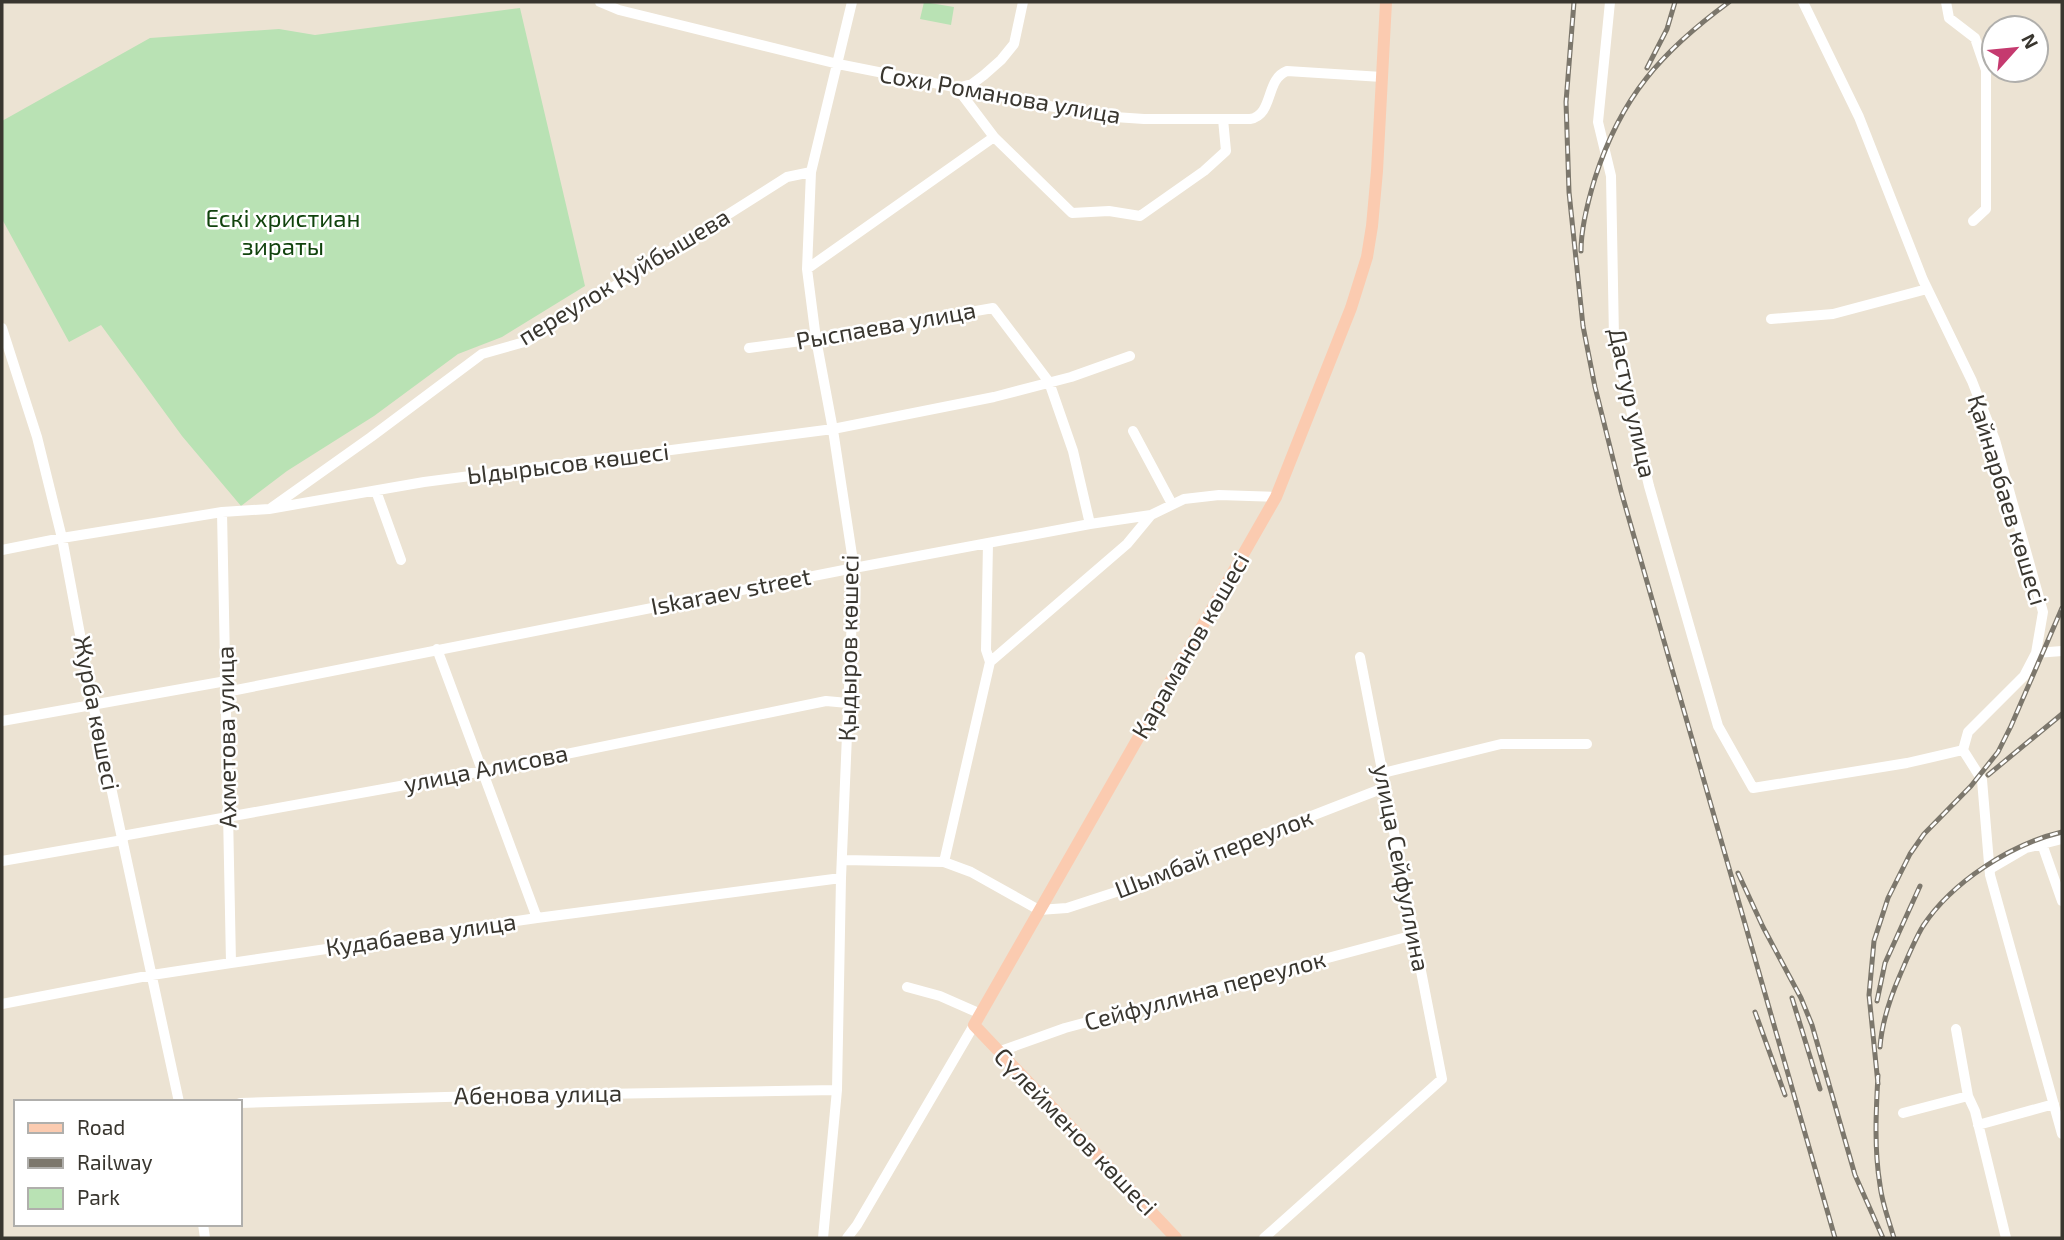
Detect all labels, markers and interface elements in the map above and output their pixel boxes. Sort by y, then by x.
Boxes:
north arrow [1980,14,2050,84]
text: N [2017,30,2044,52]
street label: Сохи Романова улица [877,58,1123,130]
street label: переулок Куйбышева [512,201,735,351]
park label: Ескі христиан зираты [206,203,361,260]
street label: Рыспаева улица [793,294,978,356]
street label: Дастур улица [1602,325,1664,481]
street label: Қайнарбаев көшесі [1963,391,2054,608]
street label: Ыдырысов көшесі [465,436,671,489]
street label: Қараманов көшесі [1125,547,1255,743]
street label: Қыдыров көшесі [831,554,864,742]
street label: Iskaraev street [648,561,813,620]
street label: Журба көшесі [67,633,127,793]
street label: Ахметова улица [209,646,243,828]
street label: улица Алисова [401,737,571,799]
street label: улица Сейфуллина [1367,762,1437,974]
street label: Шымбай переулок [1110,801,1317,905]
street label: Кудабаева улица [324,906,518,962]
street label: Сейфуллина переулок [1081,943,1329,1037]
street label: Сүлейменов көшесі [989,1041,1164,1221]
street label: Абенова улица [454,1078,622,1110]
legend [14,1100,242,1226]
text: Road [77,1114,125,1139]
text: Railway [77,1149,153,1174]
text: Park [77,1184,120,1209]

